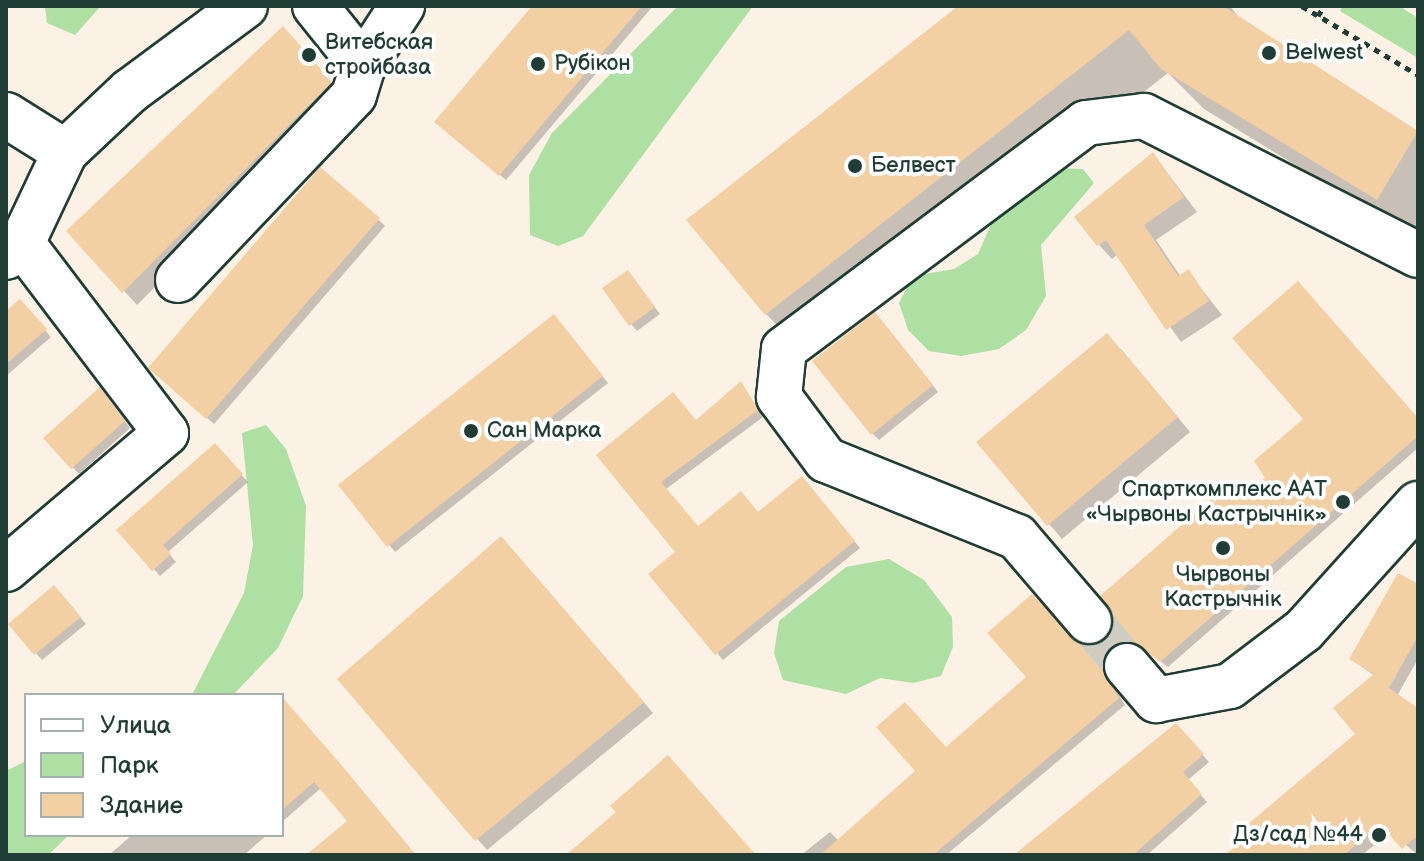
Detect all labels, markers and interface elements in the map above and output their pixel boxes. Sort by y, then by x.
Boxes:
place label: Витебская стройбаза [325,29,433,80]
place label: Belwest [1285,40,1363,66]
marker: Belwest [1260,44,1278,62]
marker: Витебская стройбаза [300,46,318,64]
place label: Рубікон [554,51,631,77]
marker: Рубікон [529,55,547,73]
place label: Белвест [871,153,956,179]
marker: Белвест [846,157,864,175]
place label: Сан Марка [487,418,601,444]
marker: Сан Марка [462,422,480,440]
place label: Спарткомплекс ААТ «Чырвоны Кастрычнік» [1086,476,1327,528]
marker: Спарткомплекс ААТ «Чырвоны Кастрычнік» [1334,493,1352,511]
marker: Чырвоны Кастрычнік [1214,539,1232,557]
place label: Чырвоны Кастрычнік [1164,561,1282,612]
legend [24,693,284,837]
text: Улица [100,711,171,740]
text: Парк [100,751,158,780]
text: Здание [100,791,183,820]
place label: Дз/сад №44 [1233,822,1363,848]
marker: Дз/сад №44 [1370,826,1388,844]

